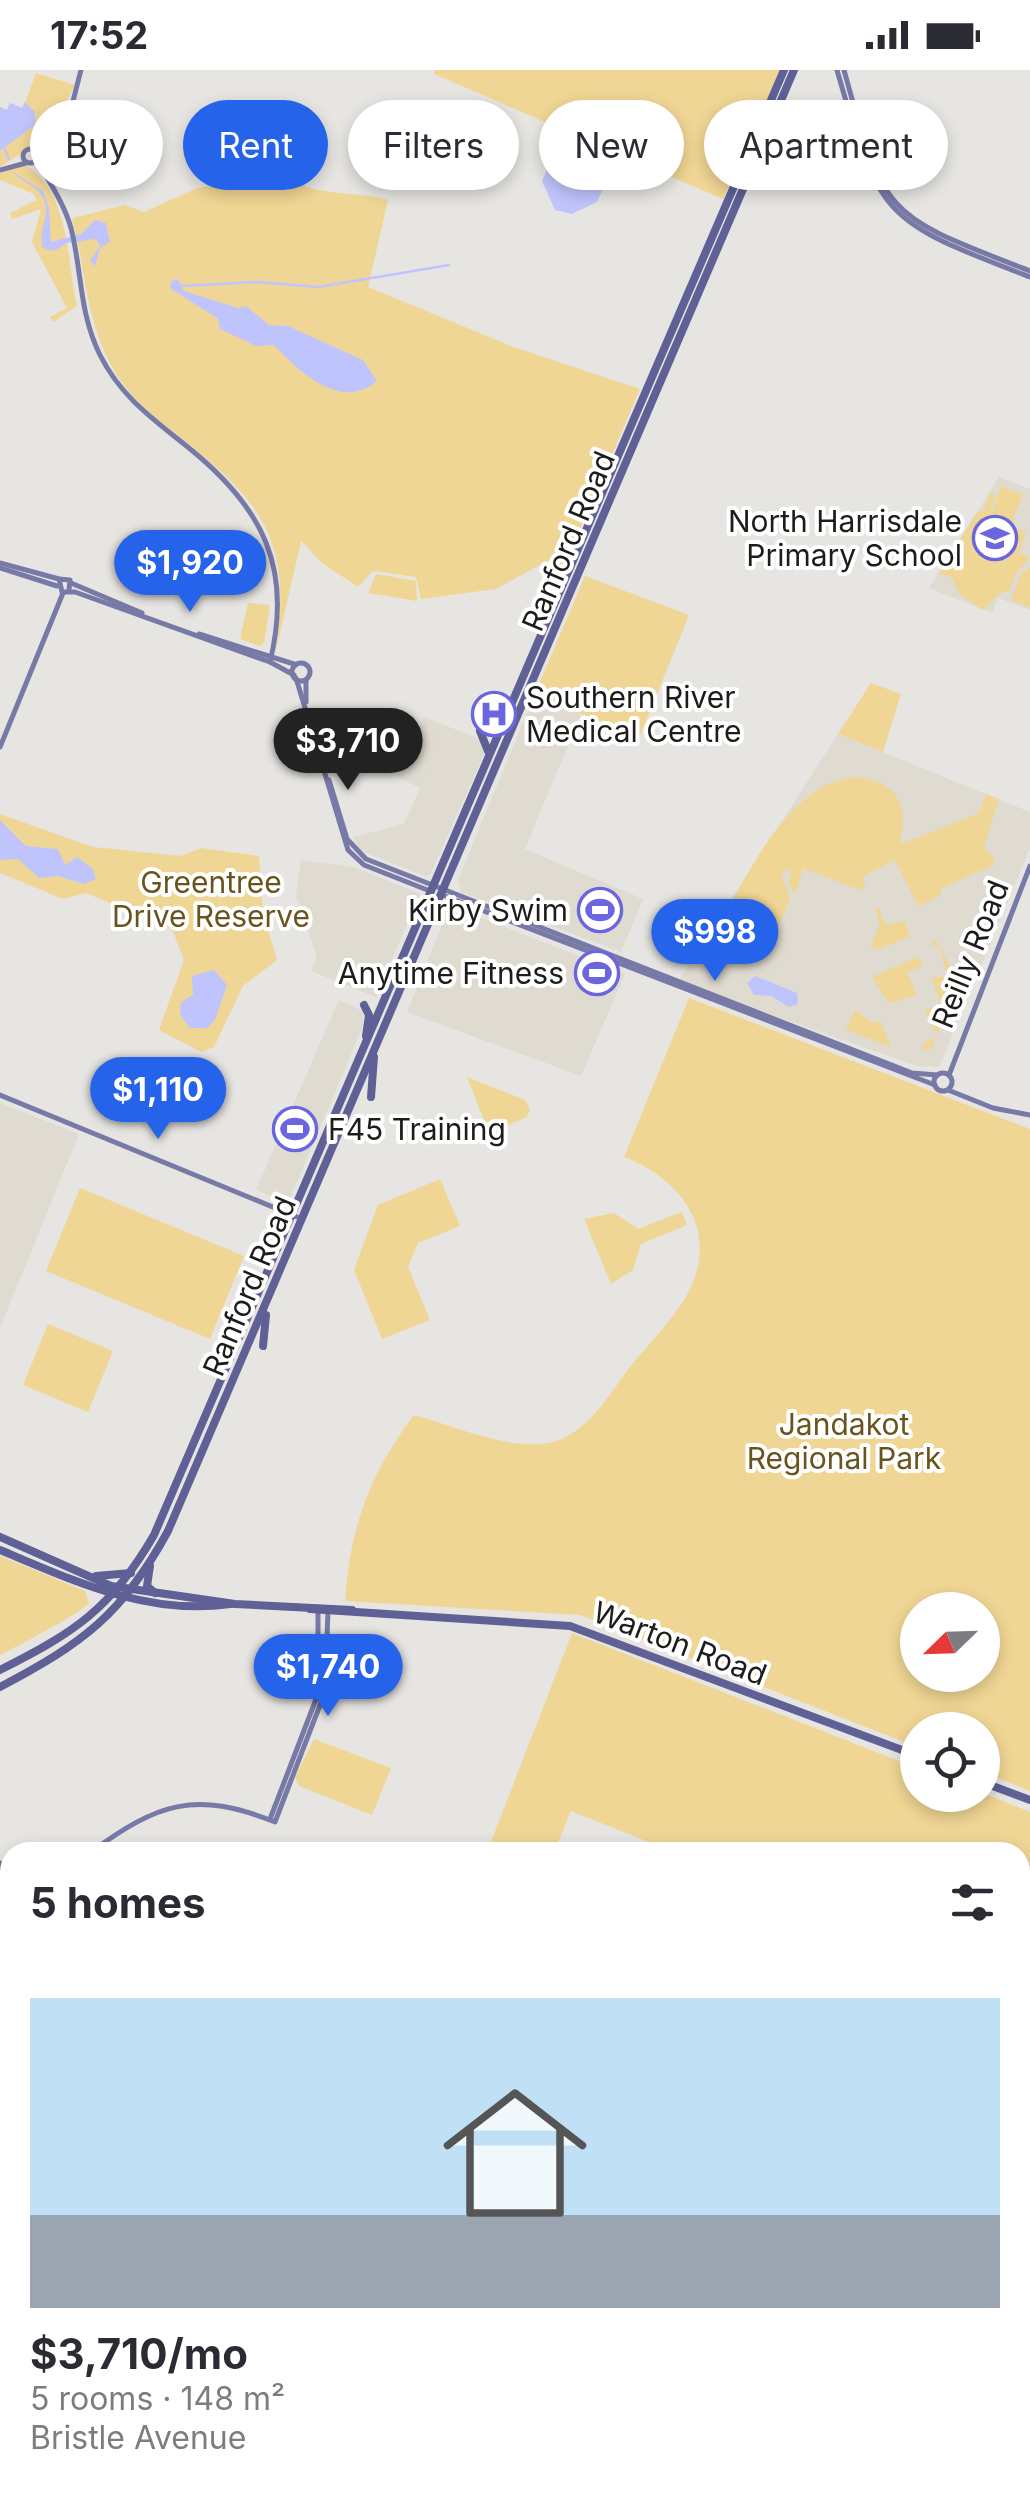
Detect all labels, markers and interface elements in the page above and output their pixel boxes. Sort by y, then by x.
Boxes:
text: 17:52 [50,12,148,58]
chip: Buy [30,100,163,190]
chip: Rent [183,100,328,190]
chip: Filters [348,100,519,190]
chip: New [539,100,684,190]
chip: Apartment [704,100,948,190]
street label: Ranford Road [514,446,622,636]
place label: North Harrisdale Primary School [728,503,962,573]
school or university icon: North Harrisdale Primary School [972,515,1018,561]
pin: $1,920 [109,530,271,615]
text: $1,920 [136,543,244,582]
place label: Southern River Medical Centre [526,679,741,749]
hospital icon: Southern River Medical Centre [471,691,517,737]
pin: $3,710 [267,708,429,793]
text: $3,710 [296,721,400,760]
park label: Greentree Drive Reserve [112,864,310,934]
street label: Reilly Road [924,875,1016,1033]
sports icon: Kirby Swim [577,887,623,933]
place label: Kirby Swim [408,892,568,928]
pin: $998 [656,899,774,984]
text: $998 [673,912,757,951]
sports icon: Anytime Fitness [574,950,620,996]
place label: Anytime Fitness [338,955,564,991]
pin: $1,110 [77,1057,239,1142]
text: $1,110 [112,1070,204,1109]
sports icon: F45 Training [272,1106,318,1152]
place label: F45 Training [328,1111,506,1147]
street label: Ranford Road [195,1191,303,1381]
park label: Jandakot Regional Park [747,1406,942,1476]
north arrow [900,1592,1000,1692]
map controls [900,1592,1000,1812]
street label: Warton Road [588,1593,772,1693]
pin: $1,740 [247,1634,409,1719]
text: $1,740 [276,1647,380,1686]
button: locate [900,1712,1000,1812]
icon: filters [945,1875,1000,1930]
text: 5 homes [30,1877,206,1928]
icon: home [425,2063,605,2243]
text: $3,710/mo [30,2328,248,2379]
text: 5 rooms · 148 m² [30,2379,285,2418]
text: Bristle Avenue [30,2418,246,2457]

